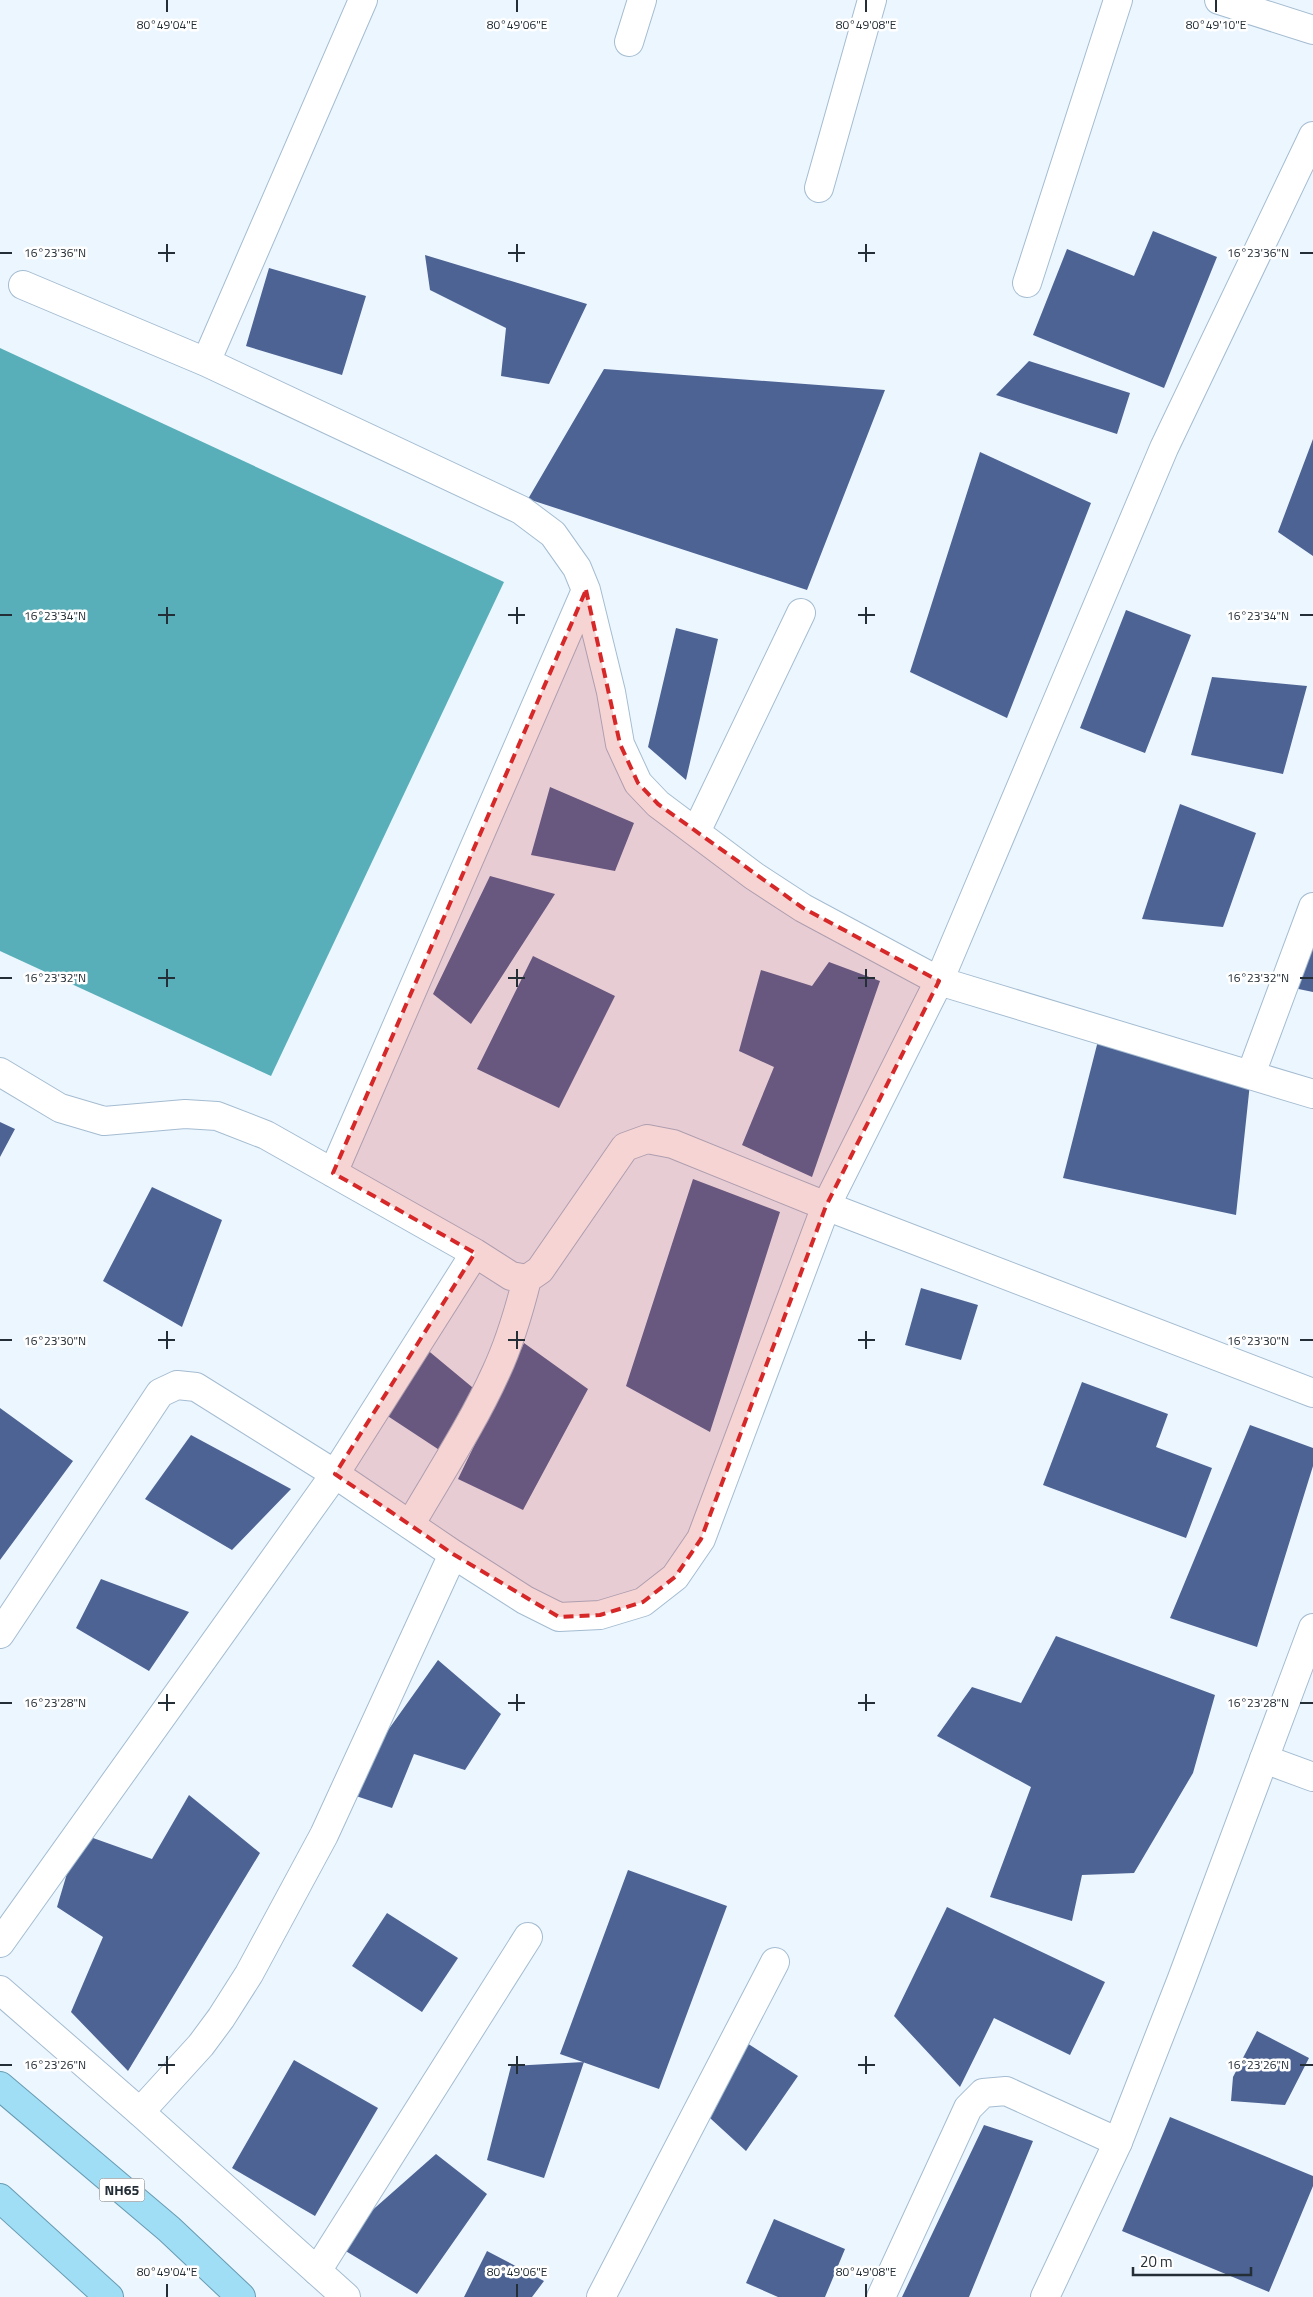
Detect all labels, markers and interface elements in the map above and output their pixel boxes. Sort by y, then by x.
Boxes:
text: 80°49'04"E [137,15,198,34]
text: 80°49'06"E [487,15,548,34]
text: 80°49'08"E [836,15,897,34]
text: 80°49'10"E [1186,15,1247,34]
text: 16°23'36"N [24,243,86,262]
text: 16°23'36"N [1227,243,1289,262]
text: 16°23'34"N [24,606,86,625]
text: 16°23'34"N [1227,606,1289,625]
text: 16°23'32"N [24,968,86,987]
text: 16°23'32"N [1227,968,1289,987]
text: 16°23'30"N [24,1331,86,1350]
text: 16°23'30"N [1227,1331,1289,1350]
text: 16°23'28"N [24,1693,86,1712]
text: 16°23'28"N [1227,1693,1289,1712]
text: 16°23'26"N [24,2055,86,2074]
text: 16°23'26"N [1227,2055,1289,2074]
road number: NH65 [100,2178,144,2202]
scale bar [1133,2244,1250,2276]
text: 20 m [1140,2250,1173,2273]
text: 80°49'04"E [137,2262,198,2281]
text: 80°49'06"E [487,2262,548,2281]
text: 80°49'08"E [836,2262,897,2281]

